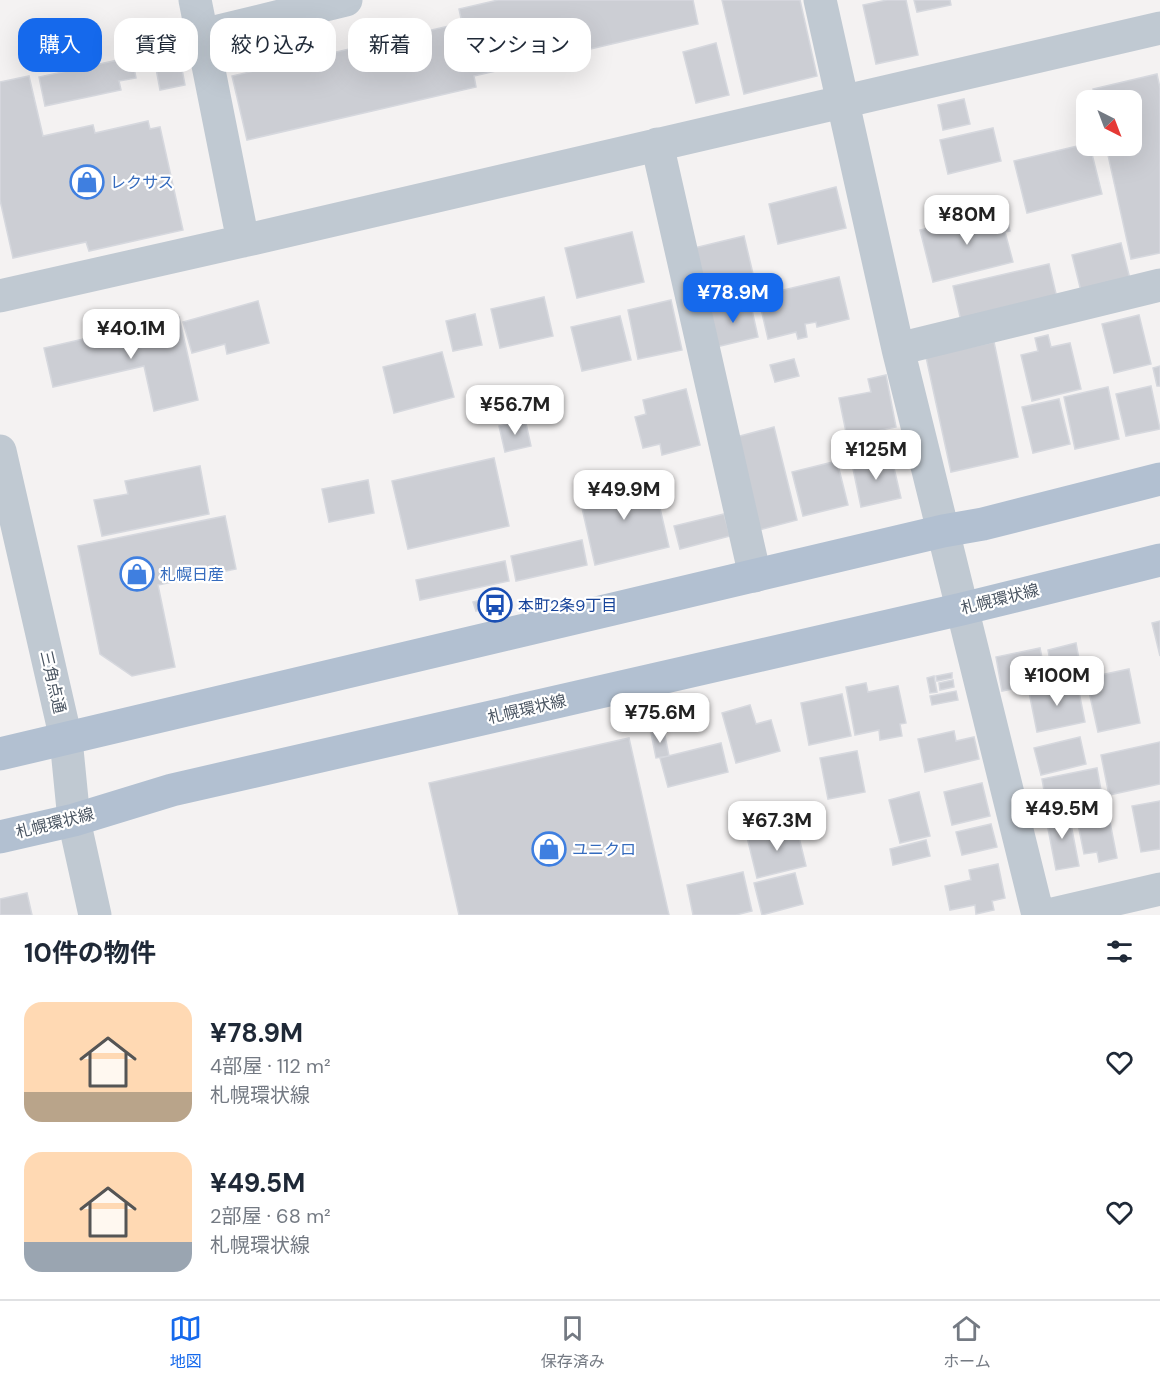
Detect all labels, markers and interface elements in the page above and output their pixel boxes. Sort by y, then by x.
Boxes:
chip: 購入 [18,18,102,72]
chip: 賃貸 [114,18,198,72]
chip: 絞り込み [210,18,336,72]
chip: 新着 [348,18,432,72]
chip: マンション [444,18,591,72]
north arrow [1076,90,1142,156]
map controls [1076,90,1142,156]
shop icon: レクサス [69,164,105,200]
place label: レクサス [110,172,174,193]
pin: ¥80M [931,195,1003,246]
text: ¥80M [938,201,996,227]
pin: ¥78.9M [684,273,782,324]
text: ¥78.9M [697,279,769,305]
pin: ¥40.1M [82,309,180,360]
text: ¥40.1M [97,315,165,341]
pin: ¥56.7M [466,385,564,436]
text: ¥56.7M [480,391,550,417]
pin: ¥125M [834,430,918,481]
text: ¥125M [845,436,907,462]
pin: ¥49.9M [575,470,673,521]
text: ¥49.9M [588,476,660,502]
shop icon: 札幌日産 [119,556,155,592]
place label: 札幌日産 [160,564,224,585]
street label: 札幌環状線 [959,579,1041,619]
bus stop icon: 本町2条9丁目 [477,587,513,623]
place label: 本町2条9丁目 [518,595,617,616]
street label: 三角点通 [36,648,70,716]
pin: ¥100M [1015,656,1099,707]
text: ¥100M [1024,662,1090,688]
street label: 札幌環状線 [486,690,568,728]
pin: ¥75.6M [611,693,709,744]
text: ¥75.6M [624,699,696,725]
pin: ¥49.5M [1013,789,1111,840]
text: ¥49.5M [1025,795,1099,821]
pin: ¥67.3M [728,801,826,852]
street label: 札幌環状線 [14,803,96,843]
text: ¥67.3M [742,807,812,833]
shop icon: ユニクロ [531,831,567,867]
place label: ユニクロ [572,839,636,860]
icon: filters [1103,935,1136,968]
text: 10件の物件 [24,936,156,970]
text: ¥78.9M [210,1016,303,1050]
icon: home [72,1026,144,1098]
icon: heart [1103,1046,1136,1079]
text: 4部屋 · 112 m² [210,1053,330,1079]
text: 札幌環状線 [210,1082,310,1108]
text: ¥49.5M [210,1166,305,1200]
icon: home [72,1176,144,1248]
icon: heart [1103,1196,1136,1229]
text: 2部屋 · 68 m² [210,1203,331,1229]
text: 札幌環状線 [210,1232,310,1258]
tab: 地図 [169,1312,202,1372]
tab: 保存済み [541,1312,605,1372]
tab: ホーム [943,1312,991,1372]

